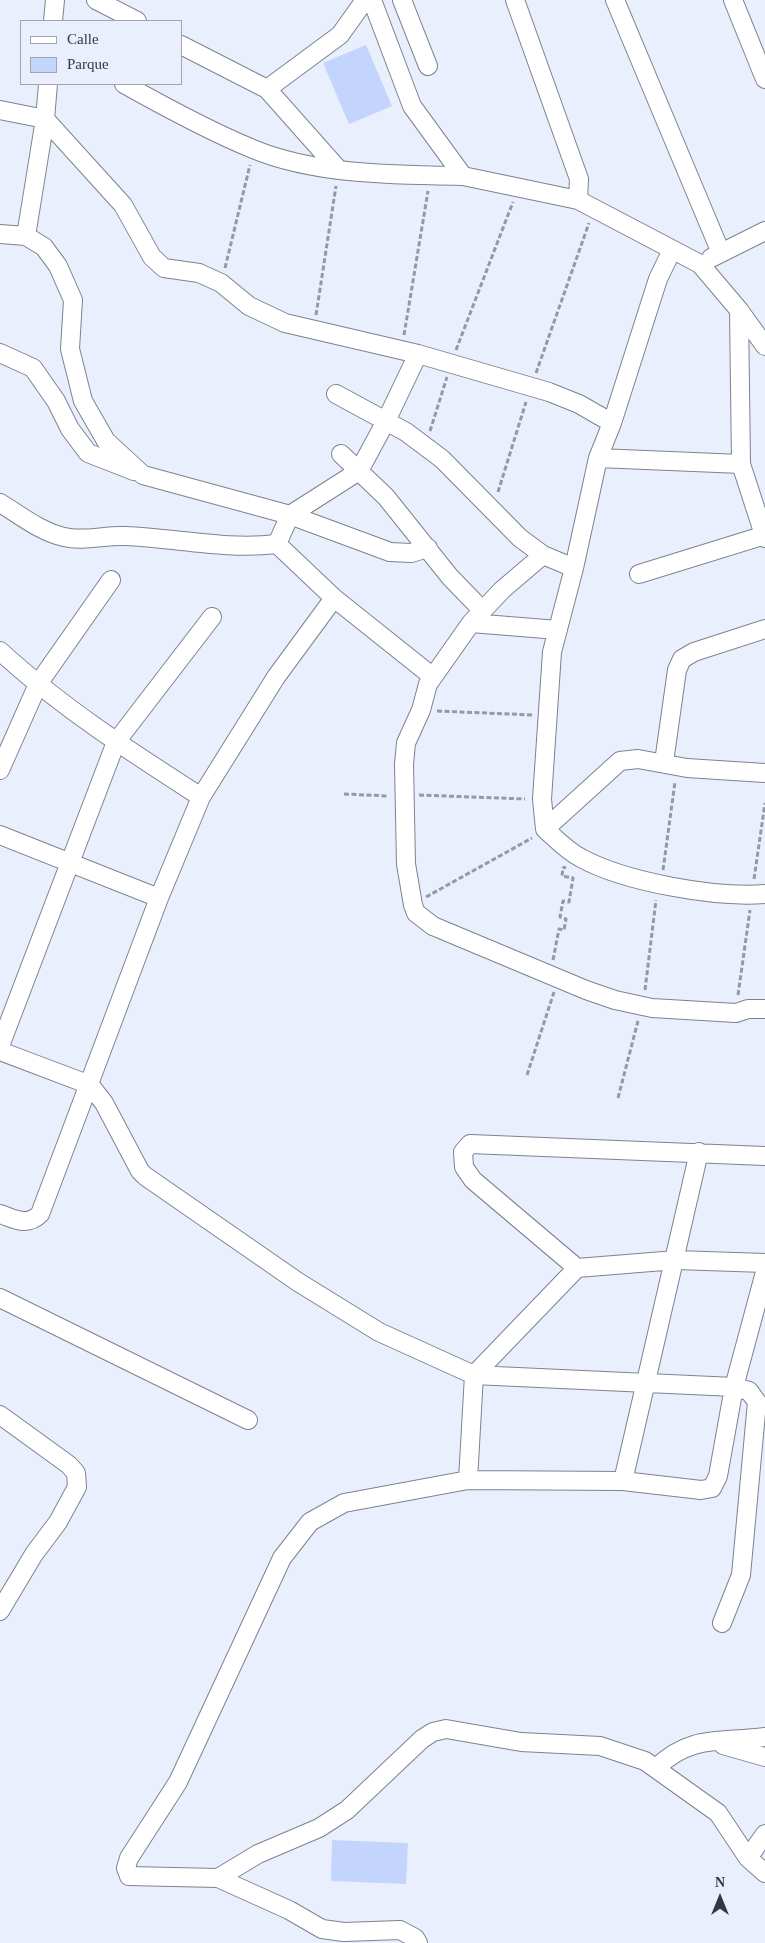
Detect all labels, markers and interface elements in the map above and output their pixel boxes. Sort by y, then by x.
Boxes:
legend [20,20,182,85]
text: Calle [67,31,99,47]
text: Parque [67,56,109,72]
north arrow [695,1873,745,1923]
text: N [715,1875,725,1890]

